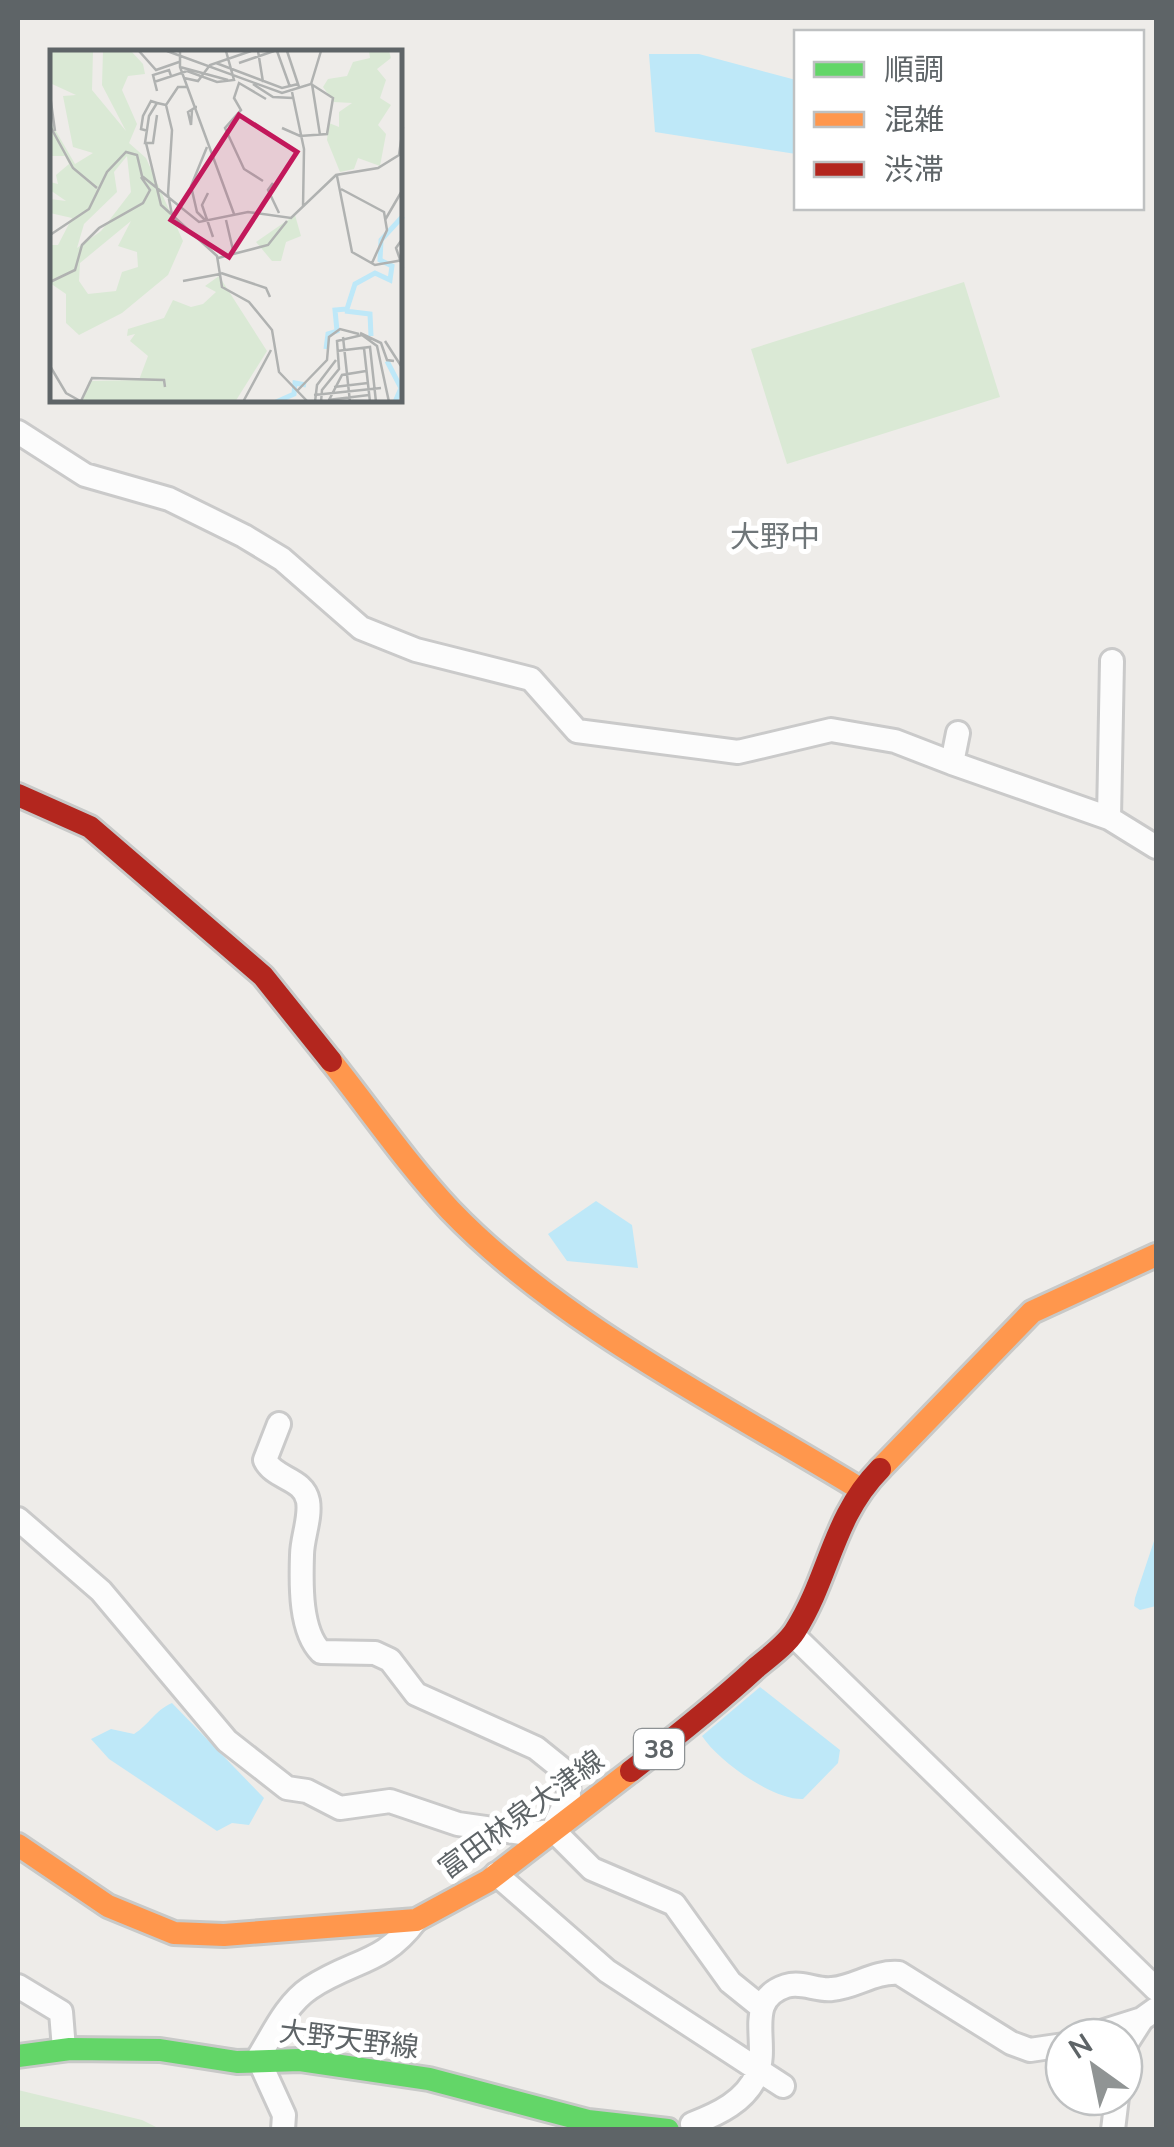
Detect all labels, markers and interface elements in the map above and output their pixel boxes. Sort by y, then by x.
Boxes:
legend [794,30,1144,210]
inset map [50,50,402,402]
text: 順調 [884,50,944,91]
text: 混雑 [884,100,944,141]
text: 渋滞 [884,150,944,191]
district label: 大野中 [730,517,820,558]
road number: 38 [634,1729,684,1769]
street label: 富田林泉大津線 [431,1742,612,1888]
street label: 大野天野線 [277,2013,421,2067]
north arrow [1044,2017,1144,2117]
text: N [1062,2025,1100,2069]

